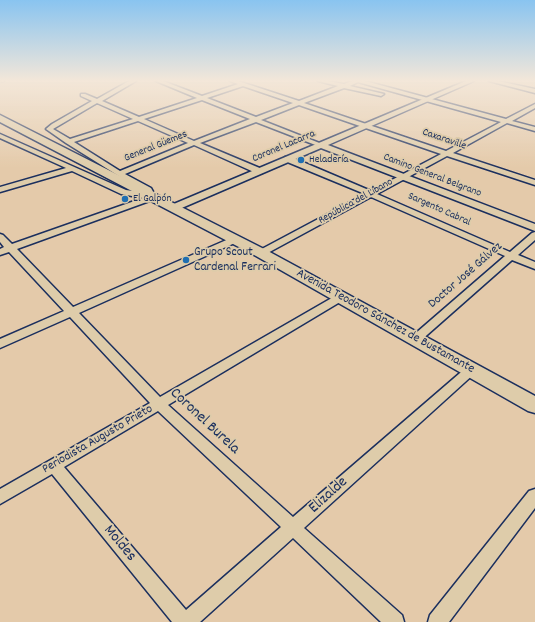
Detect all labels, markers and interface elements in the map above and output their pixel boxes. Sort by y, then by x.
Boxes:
street label: Caxaraville [420,126,468,154]
street label: General Güemes [123,128,189,166]
street label: Coronel Lacarra [251,128,317,166]
street label: Camino General Belgrano [381,151,483,201]
place label: Heladería [309,153,349,167]
marker: Heladería [296,155,306,165]
street label: República del Líbano [316,176,396,228]
street label: Sargento Cabral [405,190,473,230]
place label: El Galpón [133,192,172,206]
marker: El Galpón [120,194,130,204]
street label: Doctor José Gálvez [426,240,506,312]
place label: Grupo Scout Cardenal Ferrari [194,245,276,276]
marker: Grupo Scout Cardenal Ferrari [181,255,191,265]
street label: Avenida Teodoro Sánchez de Bustamante [293,266,477,378]
street label: Coronel Burela [165,385,243,459]
street label: Periodista Augusto Prieto [40,402,156,478]
street label: Elizalde [306,473,352,519]
street label: Moldes [98,522,140,566]

